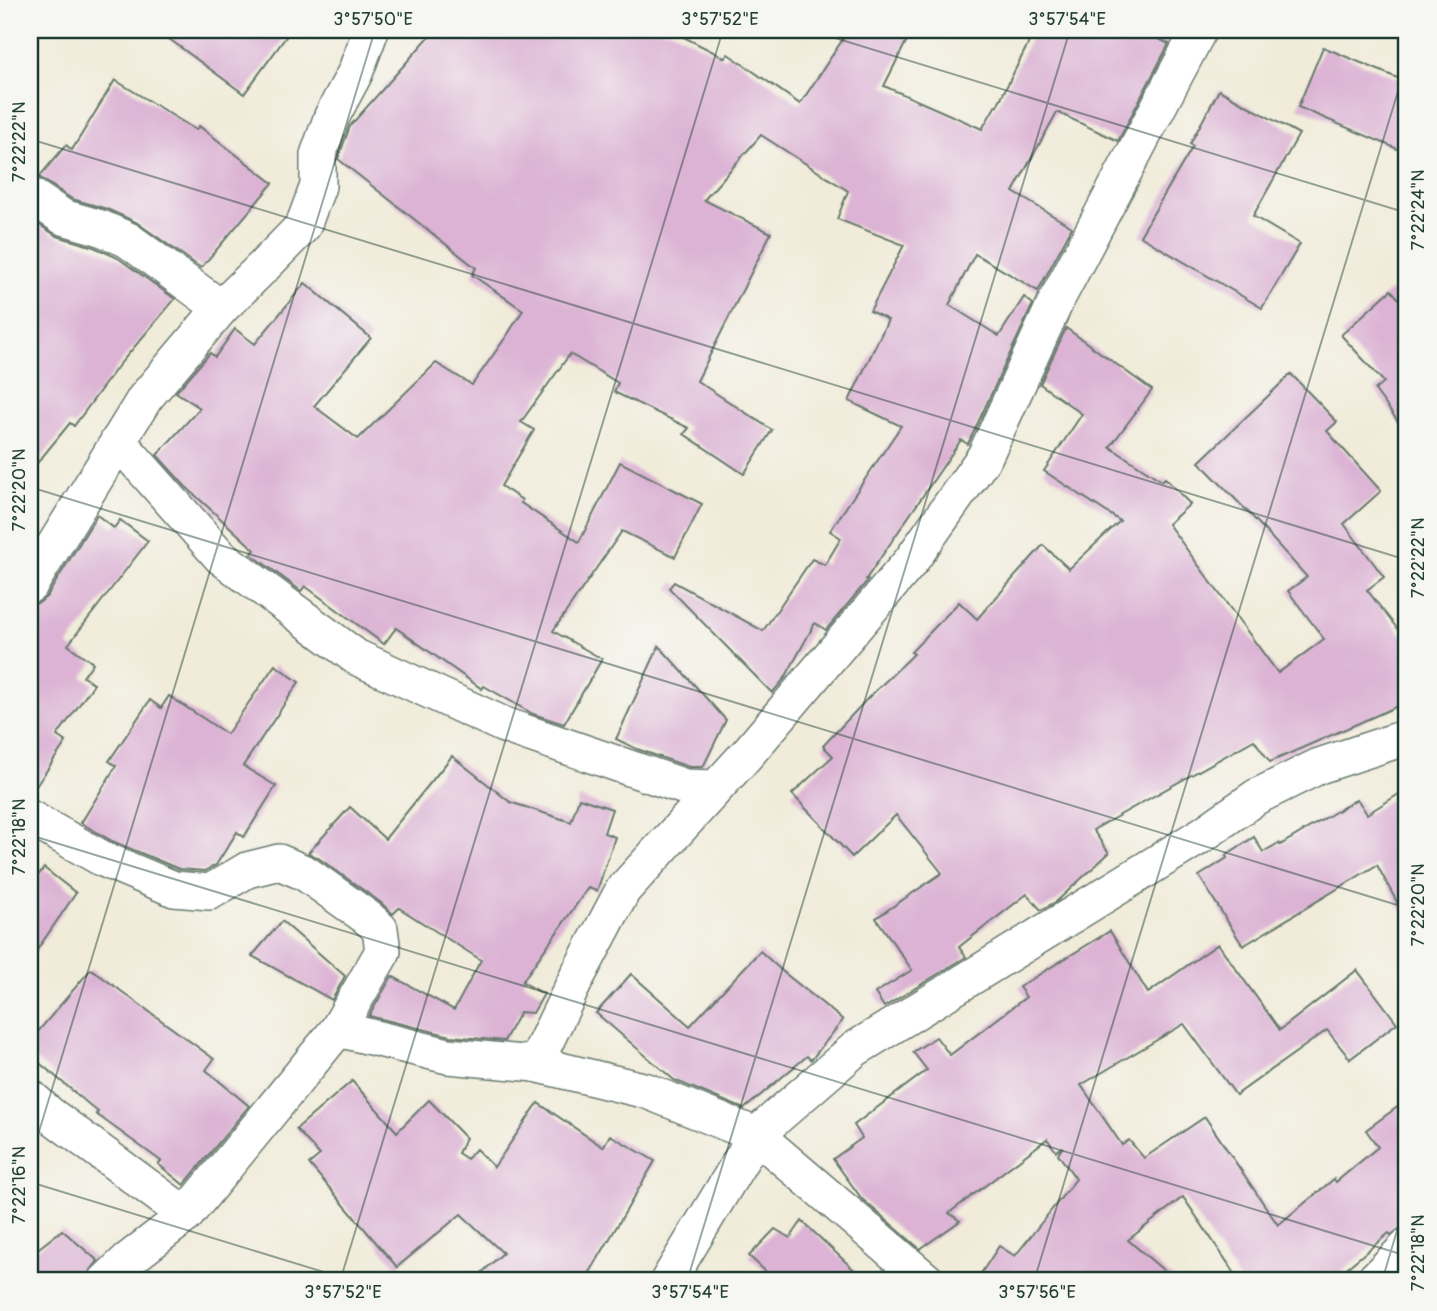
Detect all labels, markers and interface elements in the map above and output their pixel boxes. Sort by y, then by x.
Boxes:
text: 3°57'50"E [333,8,413,31]
text: 3°57'52"E [681,8,759,31]
text: 3°57'54"E [1028,8,1106,31]
text: 7°22'22"N [8,102,31,182]
text: 7°22'24"N [1407,169,1430,251]
text: 7°22'20"N [8,449,31,531]
text: 7°22'22"N [1407,518,1430,598]
text: 7°22'18"N [8,799,31,875]
text: 7°22'20"N [1407,864,1430,946]
text: 7°22'16"N [8,1146,31,1224]
text: 7°22'18"N [1407,1215,1430,1291]
text: 3°57'52"E [304,1281,382,1304]
text: 3°57'54"E [651,1281,729,1304]
text: 3°57'56"E [998,1281,1076,1304]

